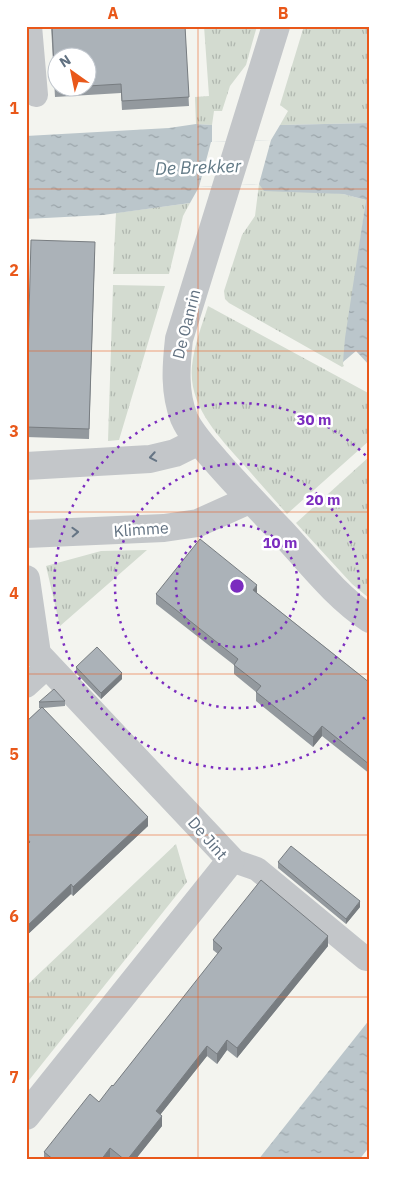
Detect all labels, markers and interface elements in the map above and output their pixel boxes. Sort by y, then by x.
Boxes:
text: A [108,3,119,23]
text: B [278,3,289,23]
north arrow [48,48,98,98]
text: N [56,51,74,71]
text: 1 [9,98,19,118]
water label: De Brekker [155,154,242,180]
text: 2 [9,260,19,280]
street label: De Oanrin [168,287,204,361]
text: 30 m [297,410,331,429]
text: 3 [9,421,19,441]
one-way arrow [149,452,158,462]
text: 20 m [306,490,340,509]
street label: Klimme [113,517,169,541]
one-way arrow [72,527,79,537]
text: 10 m [263,533,297,552]
centre of rings [228,577,246,595]
text: 4 [9,583,19,603]
text: 5 [9,744,19,764]
street label: De Jint [184,813,232,863]
text: 6 [9,906,19,926]
text: 7 [9,1067,19,1087]

